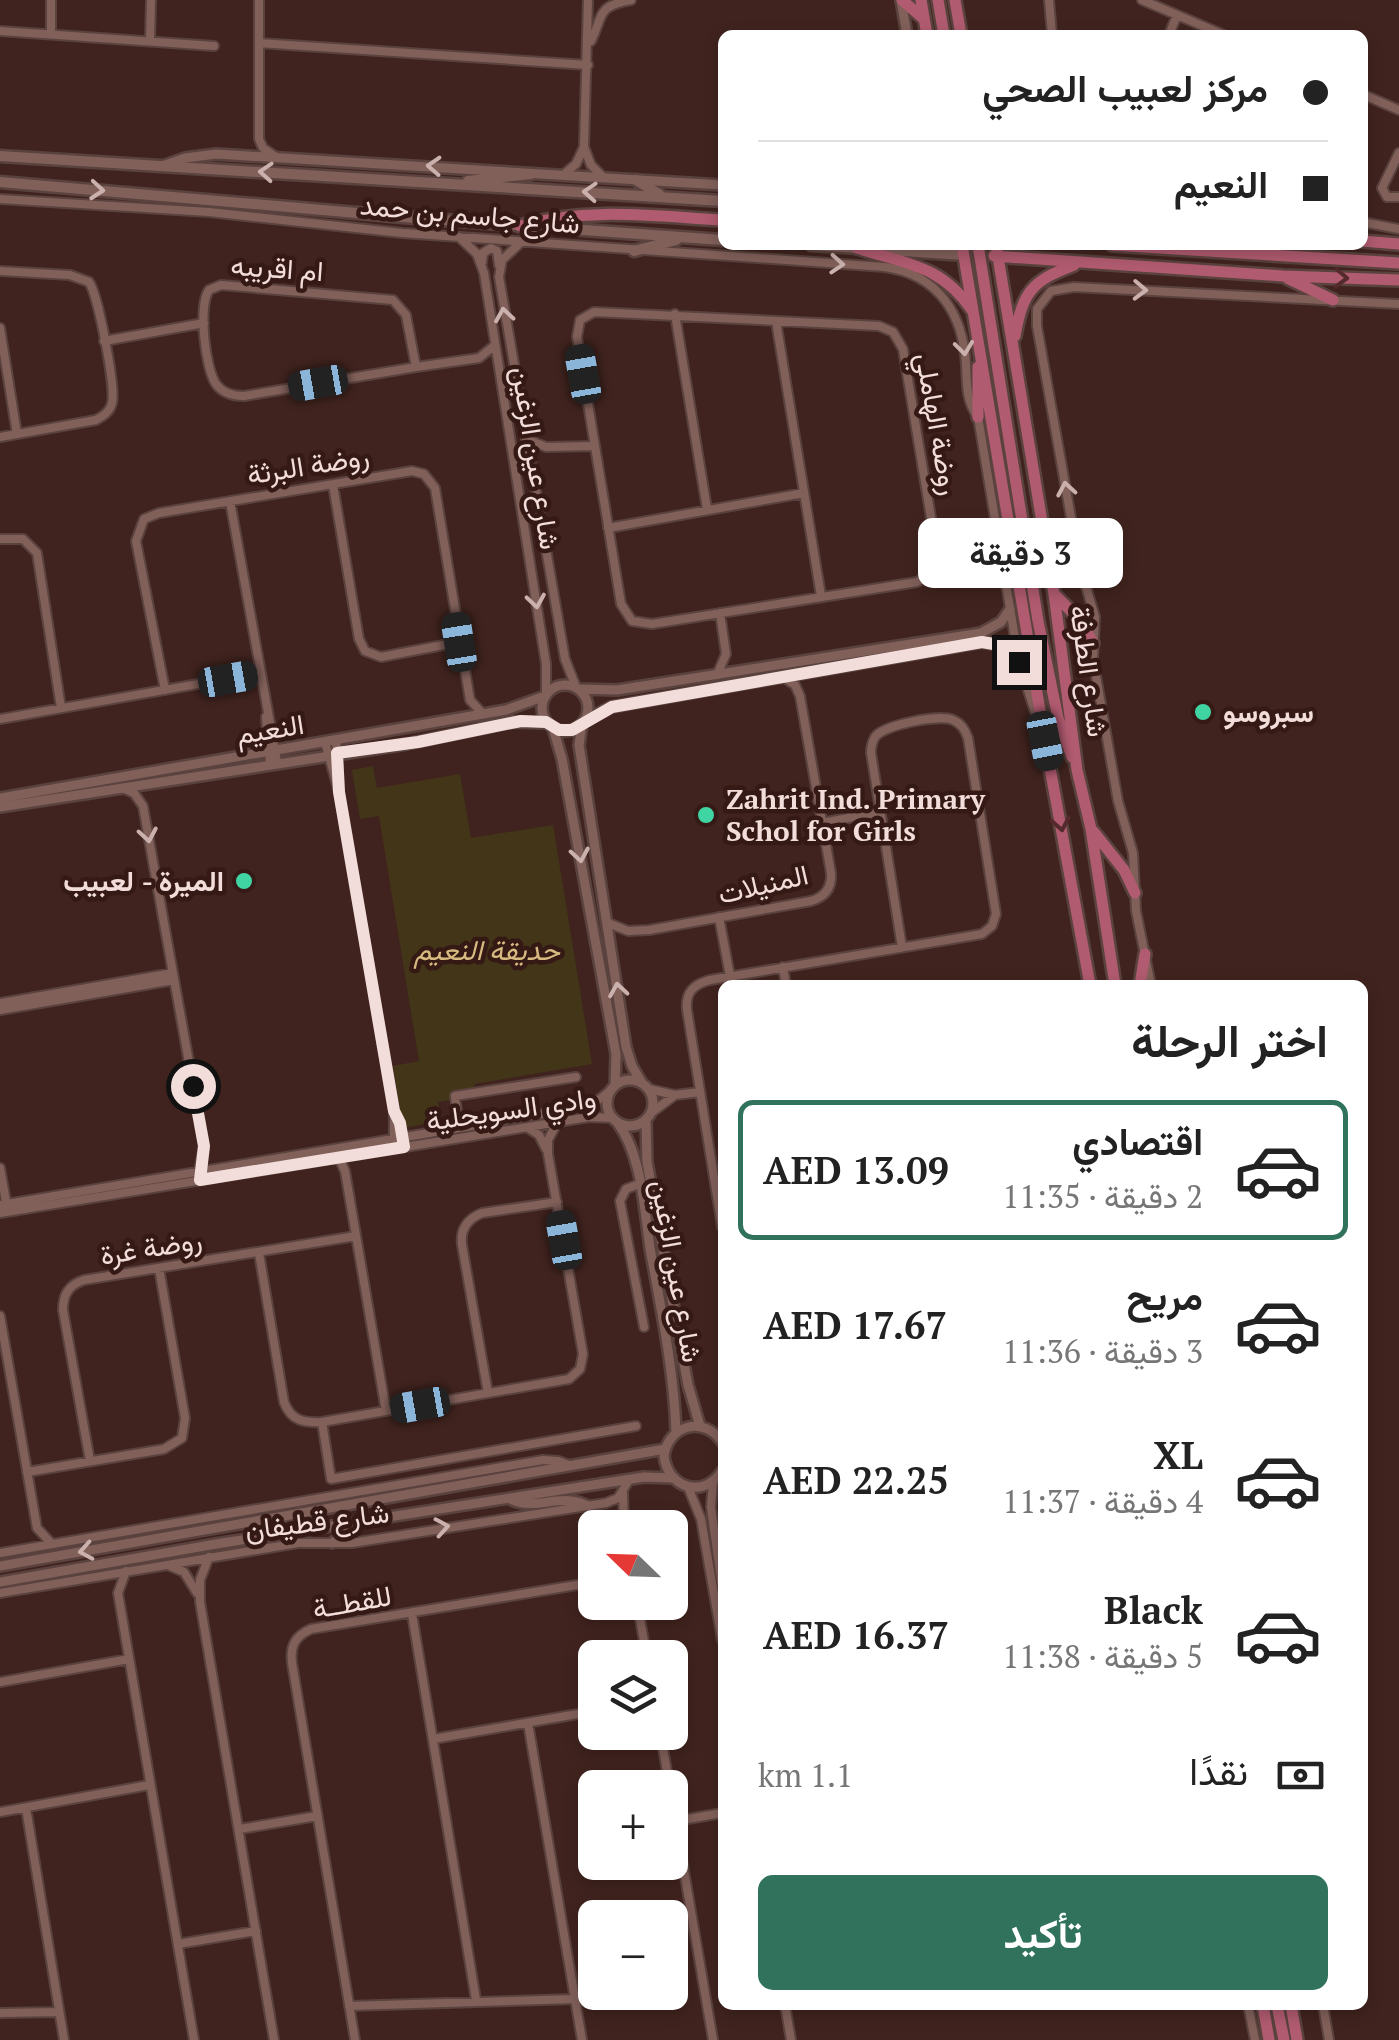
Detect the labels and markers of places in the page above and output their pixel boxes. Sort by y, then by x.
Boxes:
place label: سبروسو [1223,693,1314,730]
marker: سبروسو [1192,701,1214,723]
place label: Zahrit Ind. Primary Schol for Girls [726,780,986,849]
marker: Zahrit Ind. Primary Schol for Girls [695,804,717,826]
place label: الميرة - لعبيب [63,862,224,899]
marker: الميرة - لعبيب [233,870,255,892]

